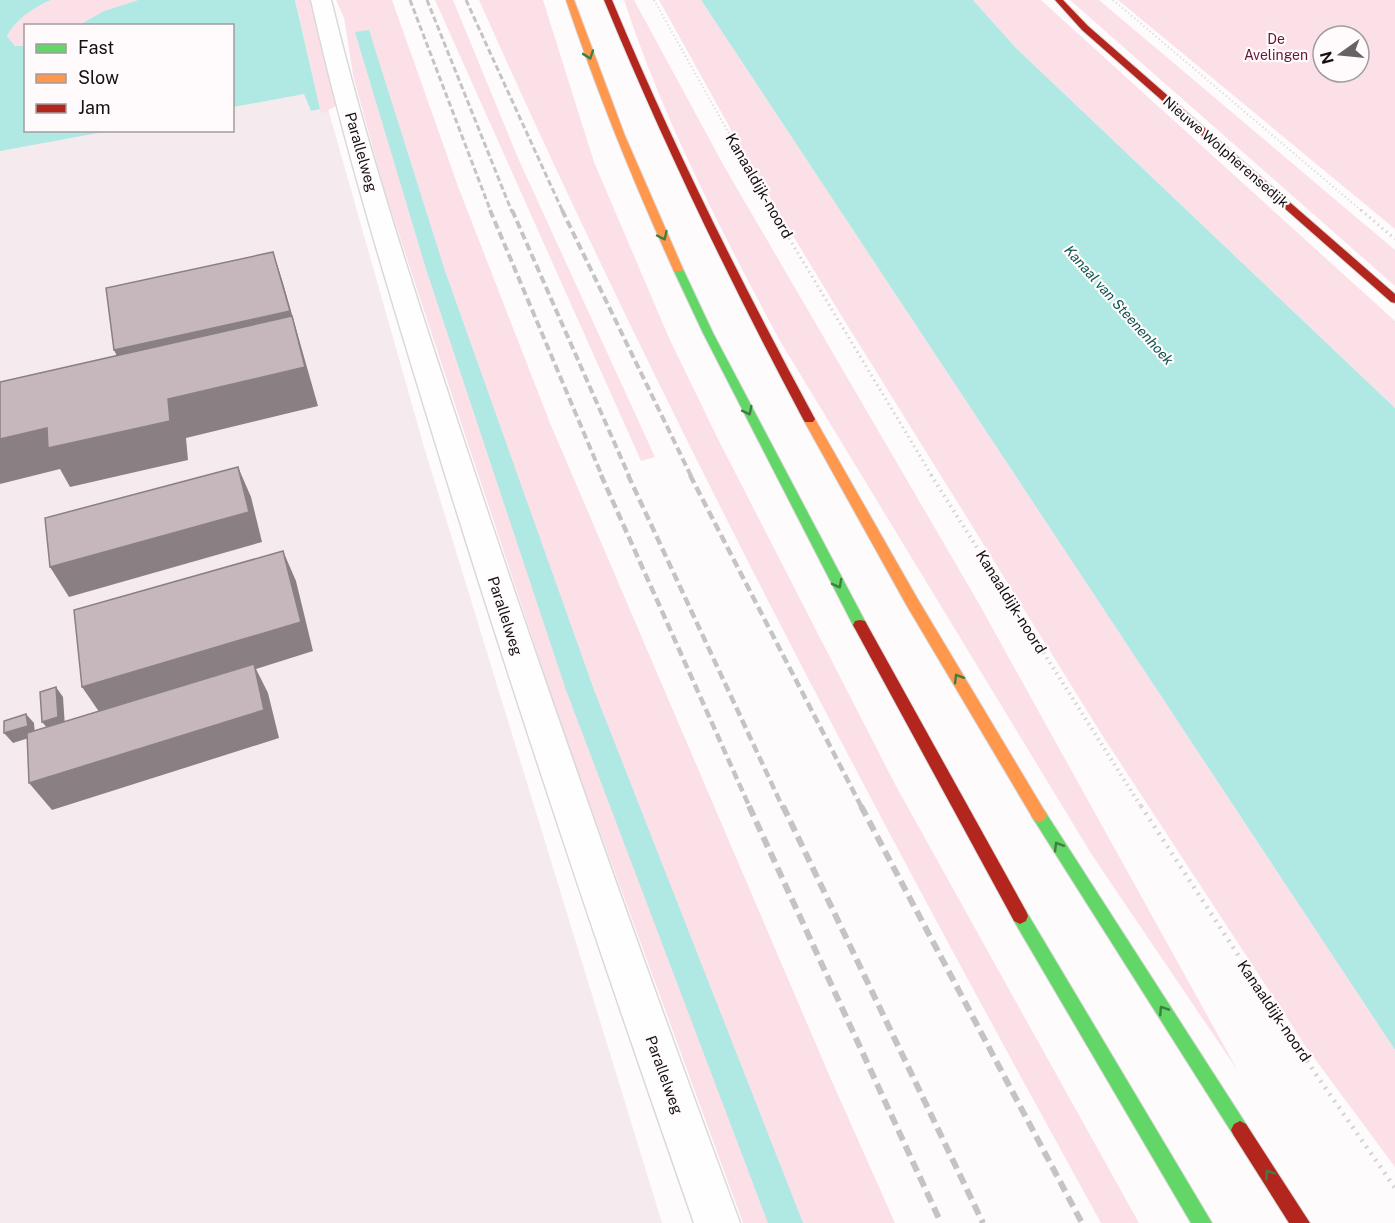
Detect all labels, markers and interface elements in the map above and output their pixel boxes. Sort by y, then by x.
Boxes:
legend [24,24,234,132]
north arrow [1311,24,1371,84]
park label: De Avelingen [1244,31,1308,63]
text: Fast [78,37,114,58]
one-way arrow [581,49,594,60]
text: N [1316,49,1338,66]
text: Slow [78,67,119,88]
street label: Nieuwe Wolpherensedijk [1160,93,1292,211]
text: Jam [78,97,111,118]
street label: Parallelweg [342,110,381,194]
street label: Kanaaldijk-noord [722,130,796,241]
one-way arrow [655,229,667,240]
water label: Kanaal van Steenenhoek [1061,242,1177,368]
one-way arrow [741,405,752,415]
street label: Kanaaldijk-noord [973,547,1050,656]
street label: Parallelweg [485,574,526,658]
one-way arrow [831,578,842,588]
one-way arrow [953,674,965,684]
one-way arrow [1053,842,1065,852]
street label: Kanaaldijk-noord [1234,957,1315,1065]
one-way arrow [1159,1006,1170,1017]
street label: Parallelweg [642,1033,687,1116]
one-way arrow [1264,1170,1276,1180]

